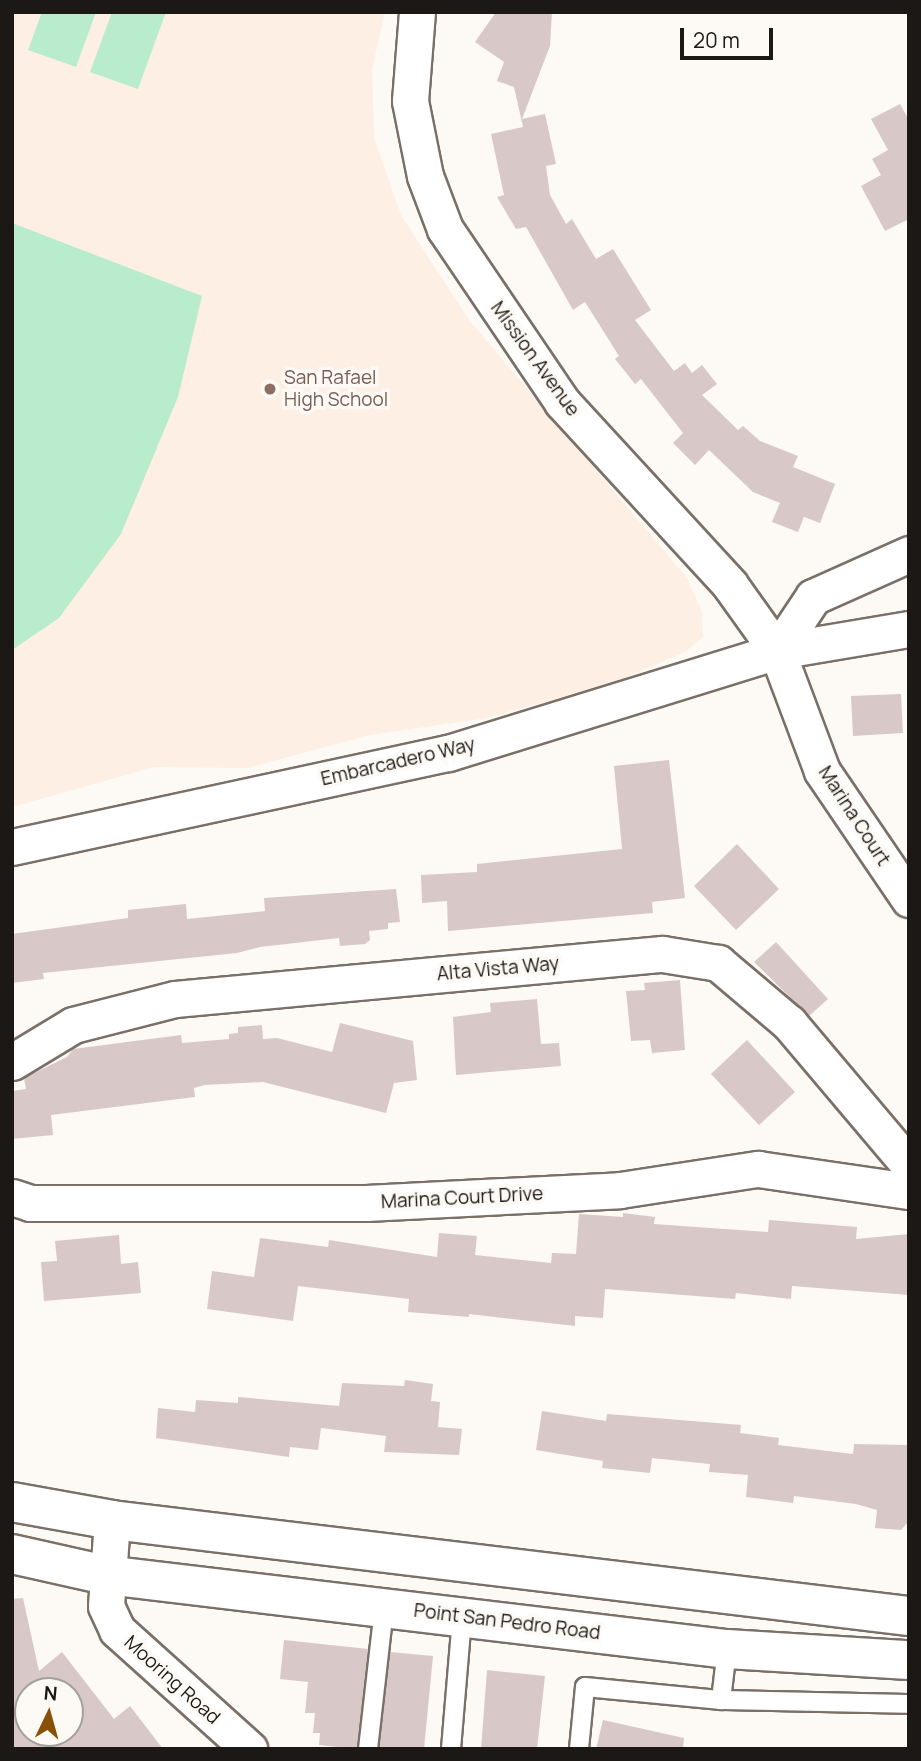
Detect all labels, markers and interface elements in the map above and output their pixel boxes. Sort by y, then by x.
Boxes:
scale bar [683,14,776,58]
text: 20 m [693,26,740,54]
street label: Mission Avenue [486,297,584,421]
place label: San Rafael High School [284,367,388,411]
marker: San Rafael High School [262,381,278,397]
street label: Embarcadero Way [319,733,477,791]
street label: Marina Court [813,762,895,870]
street label: Alta Vista Way [436,952,560,986]
street label: Marina Court Drive [380,1182,544,1214]
street label: Point San Pedro Road [412,1599,602,1645]
street label: Mooring Road [119,1631,225,1729]
north arrow [14,1677,84,1747]
text: N [43,1680,59,1707]

